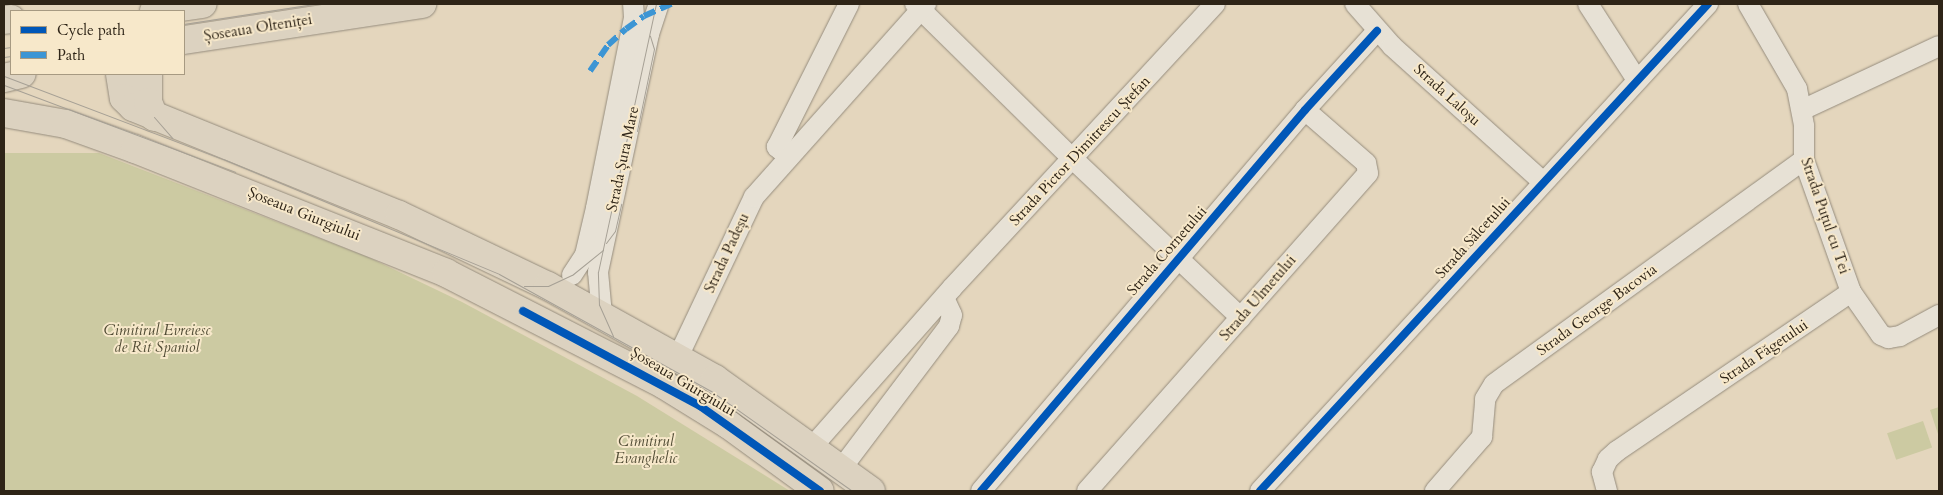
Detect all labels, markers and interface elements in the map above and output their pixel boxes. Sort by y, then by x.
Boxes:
legend [10,10,185,75]
street label: Șoseaua Olteniței [203,11,313,45]
text: Cycle path [57,20,125,40]
text: Path [57,45,85,65]
street label: Strada Laloșu [1410,60,1484,130]
street label: Strada Pictor Dimitrescu Ștefan [1006,72,1154,230]
street label: Strada Șura Mare [603,105,643,213]
street label: Strada Puțul cu Tei [1797,156,1853,276]
street label: Șoseaua Giurgiului [245,183,363,245]
street label: Strada Sălcetului [1432,194,1514,282]
street label: Strada Cornetului [1123,203,1211,299]
street label: Strada Padeșu [701,210,753,296]
street label: Strada Ulmetului [1216,252,1300,344]
street label: Strada George Bacovia [1533,260,1661,360]
street label: Strada Făgetului [1717,316,1811,388]
park label: Cimitirul Evreiesc de Rit Spaniol [104,321,210,356]
street label: Șoseaua Giurgiului [627,343,739,421]
park label: Cimitirul Evanghelic [615,432,677,467]

